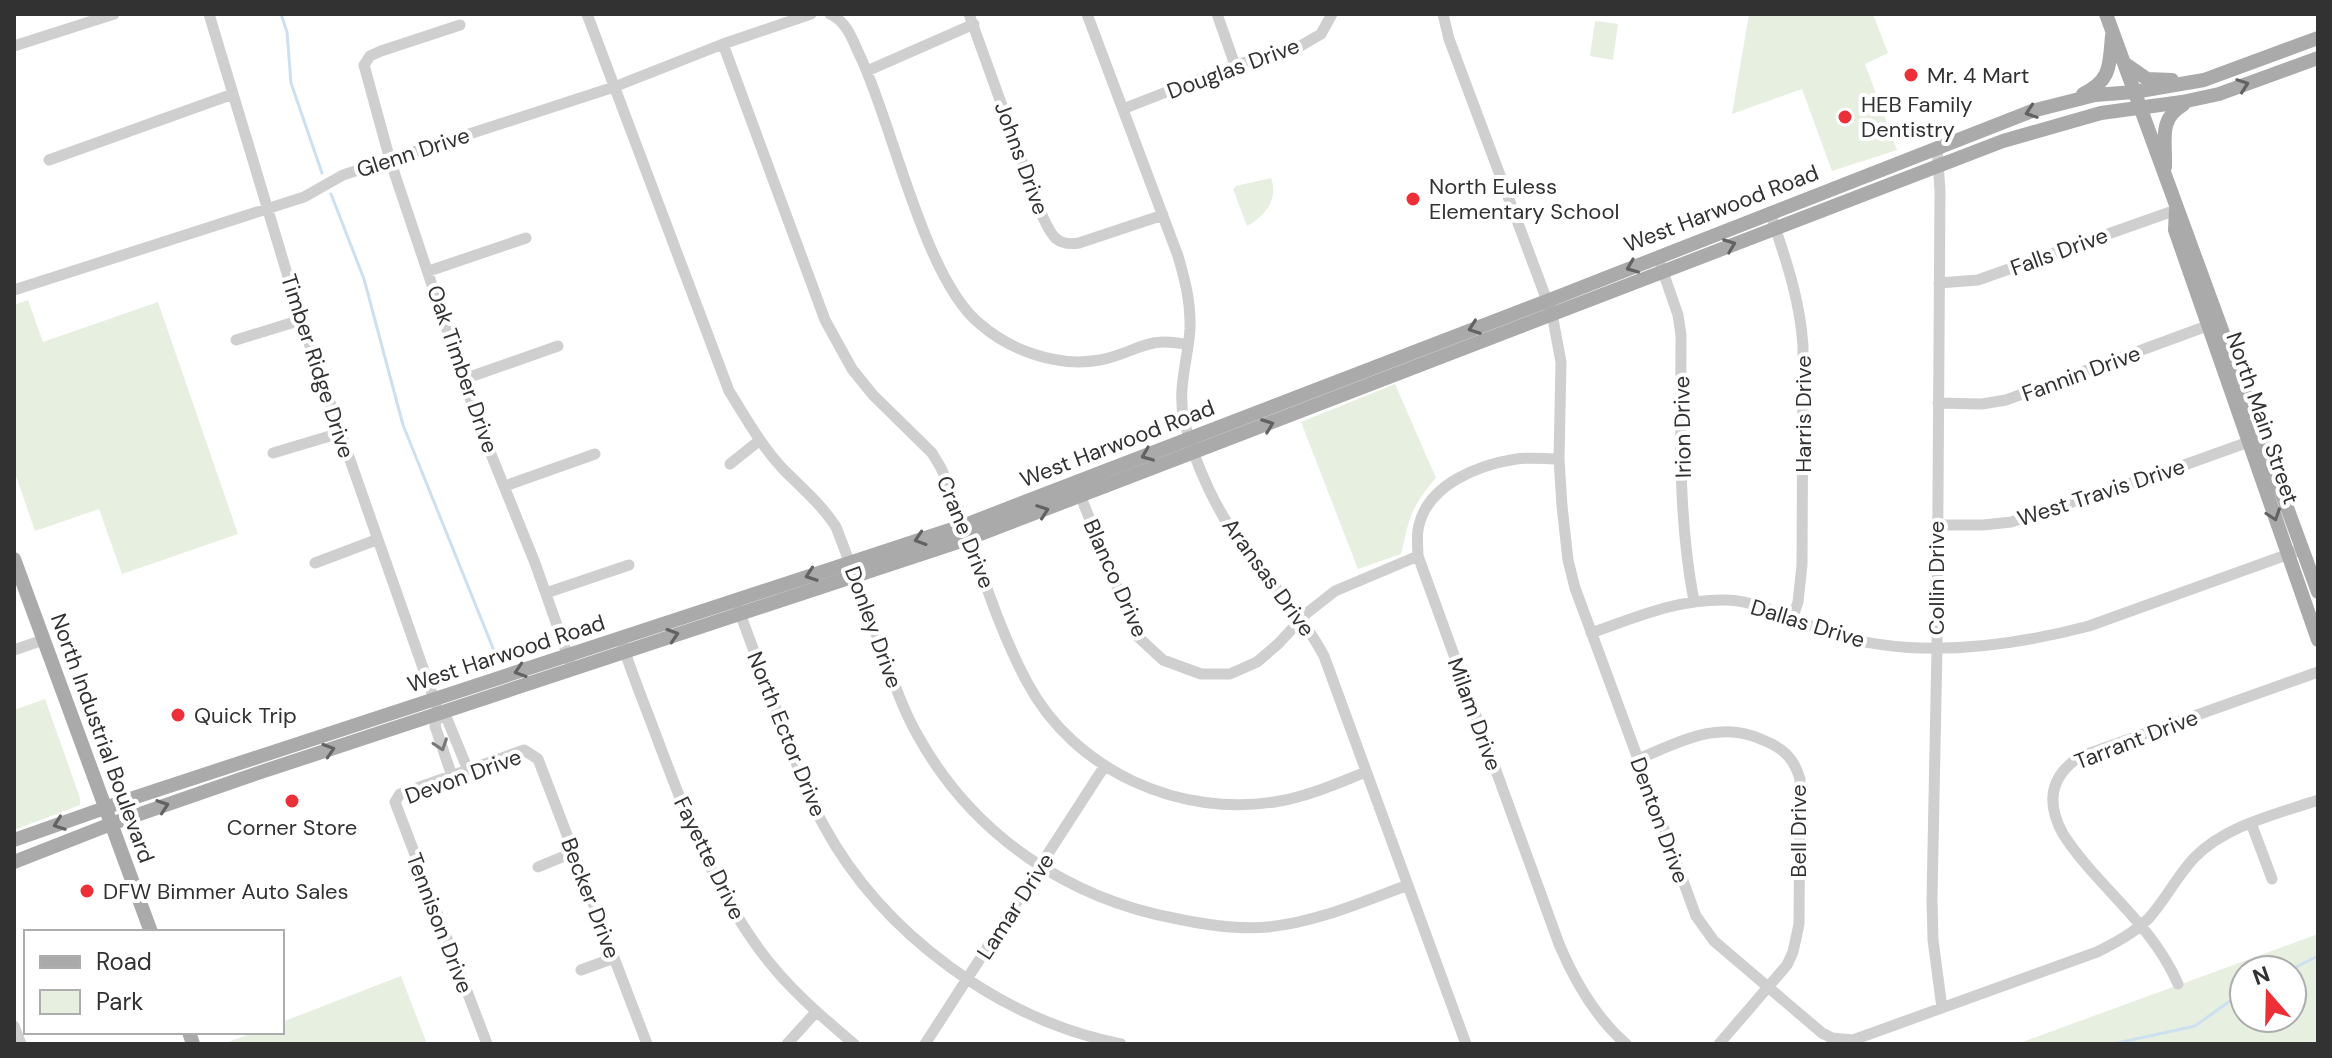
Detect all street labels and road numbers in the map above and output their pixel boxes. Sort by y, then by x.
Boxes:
street label: Douglas Drive [1163,31,1303,106]
street label: Johns Drive [988,98,1055,219]
street label: Glenn Drive [353,121,473,184]
street label: West Harwood Road [1620,158,1823,259]
street label: Falls Drive [2006,220,2112,283]
street label: Timber Ridge Drive [274,270,361,462]
street label: Oak Timber Drive [420,281,505,457]
street label: North Main Street [2220,328,2306,508]
street label: Fannin Drive [2018,339,2144,408]
street label: Harris Drive [1789,355,1818,473]
street label: Irion Drive [1667,376,1698,478]
street label: West Harwood Road [1016,393,1219,494]
street label: West Travis Drive [2014,452,2189,533]
street label: Crane Drive [930,472,1001,593]
street label: Aransas Drive [1216,512,1321,642]
street label: Blanco Drive [1077,515,1154,642]
street label: Collin Drive [1922,521,1951,635]
street label: Donley Drive [838,562,909,692]
street label: Dallas Drive [1747,592,1868,655]
street label: West Harwood Road [404,608,609,699]
street label: North Industrial Boulevard [44,609,161,867]
street label: North Ector Drive [740,647,833,821]
street label: Milam Drive [1441,654,1508,775]
street label: Tarrant Drive [2070,703,2202,776]
street label: Devon Drive [401,742,525,811]
street label: Denton Drive [1623,753,1696,887]
street label: Bell Drive [1784,784,1813,878]
street label: Fayette Drive [667,792,752,925]
street label: Becker Drive [554,834,627,963]
street label: Lamar Drive [970,848,1061,965]
street label: Tennison Drive [399,849,480,997]

